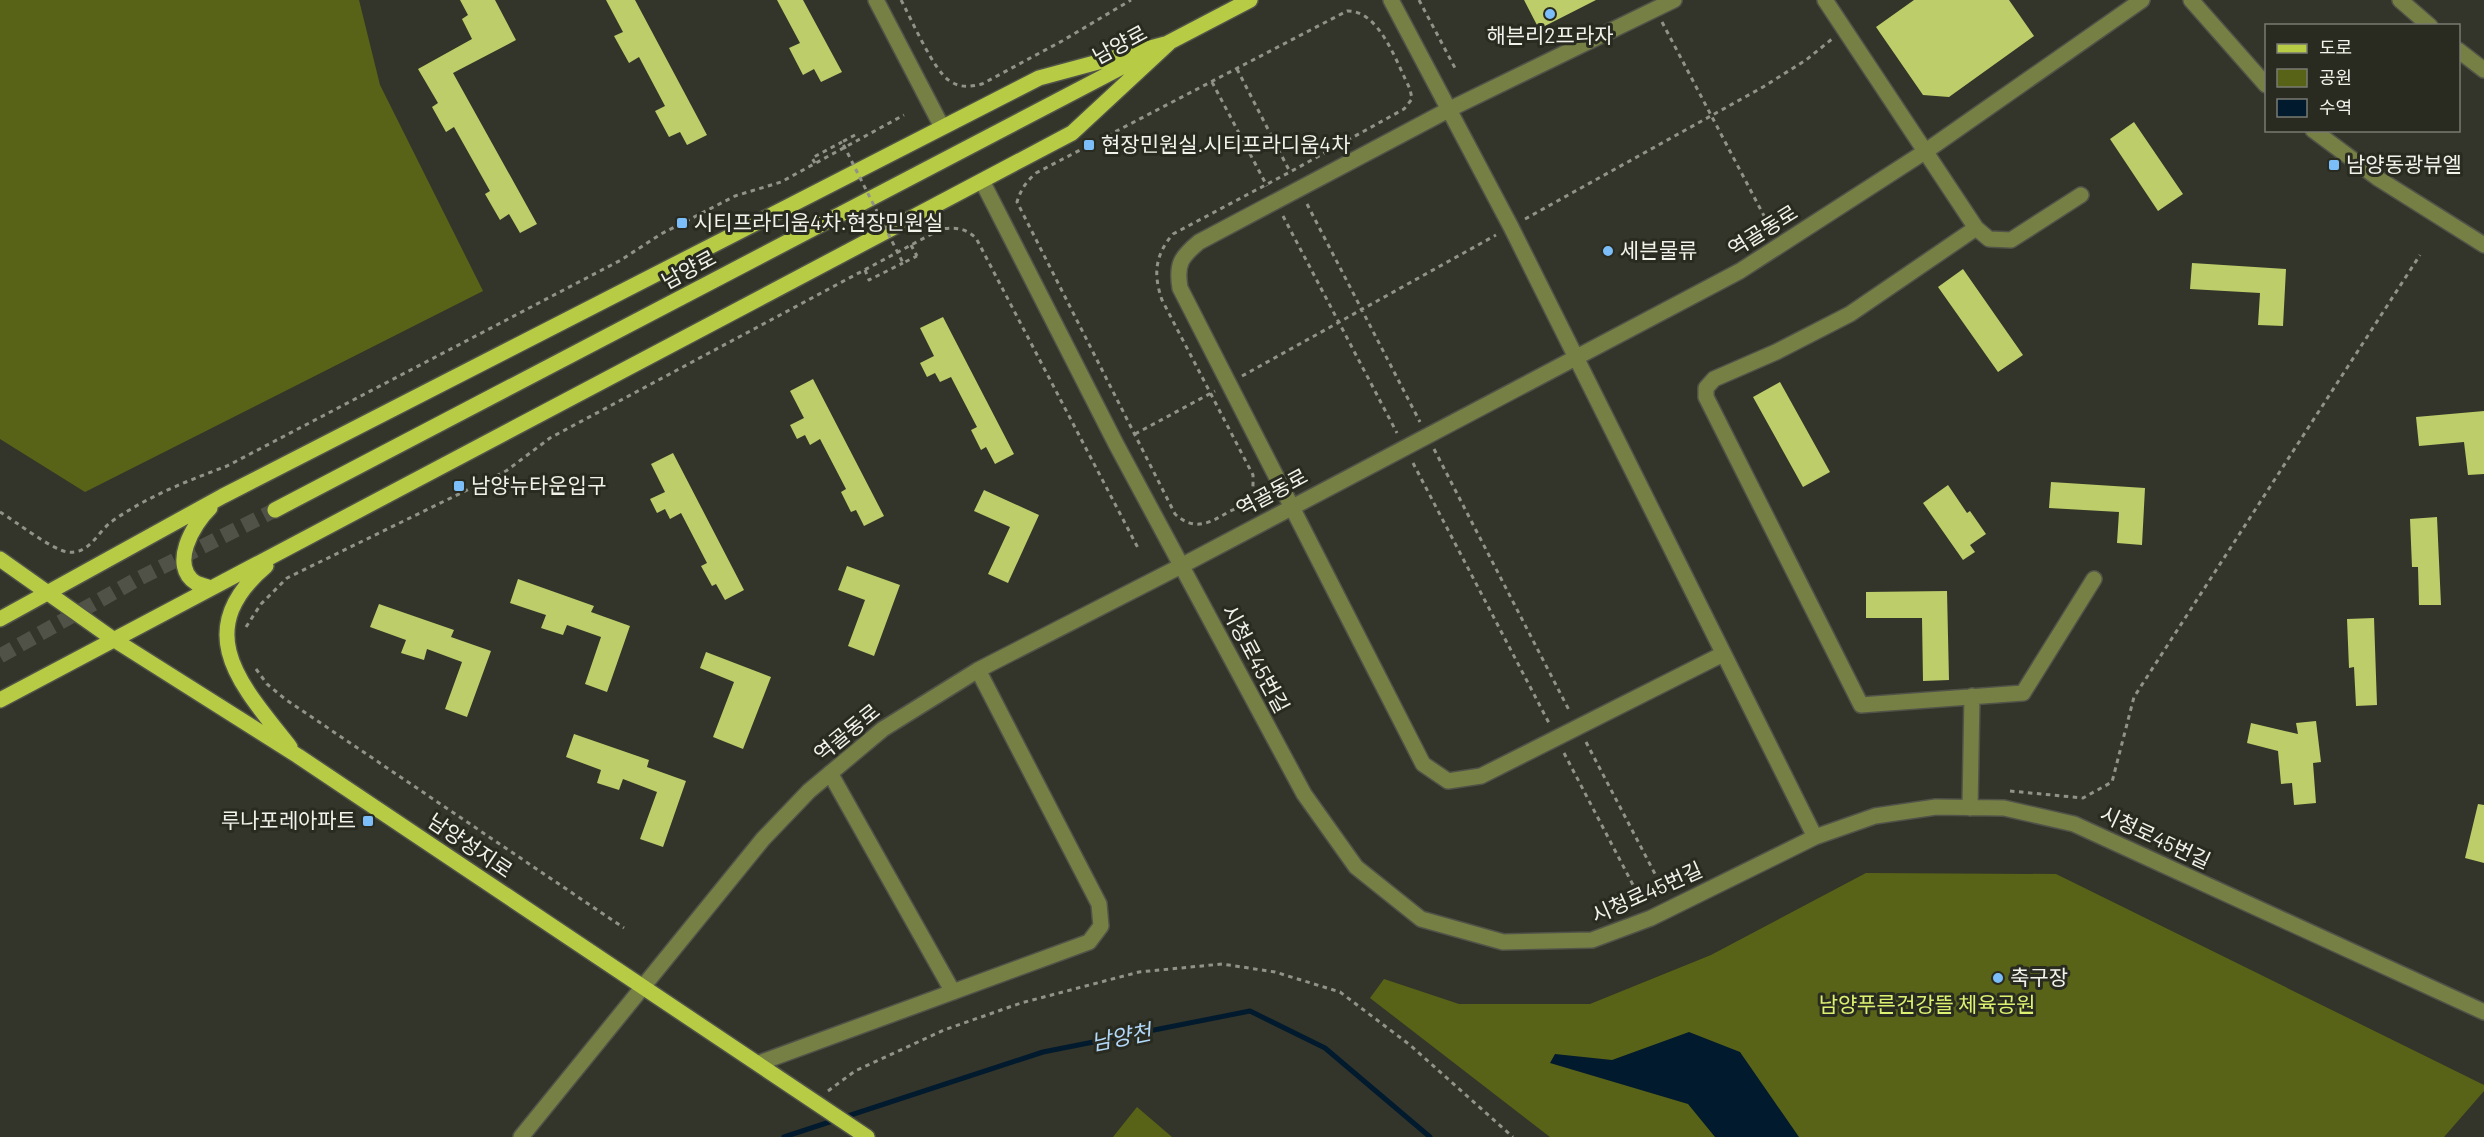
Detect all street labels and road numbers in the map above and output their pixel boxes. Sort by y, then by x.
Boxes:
street label: 남양로 [1088,19,1151,68]
street label: 역골동로 [1723,199,1802,261]
street label: 남양로 [657,244,720,293]
street label: 역골동로 [1231,462,1311,521]
street label: 시청로45번길 [1217,600,1295,717]
street label: 역골동로 [808,698,884,766]
street label: 시청로45번길 [2096,800,2215,873]
street label: 남양성지로 [424,807,518,882]
street label: 시청로45번길 [1587,856,1706,927]

